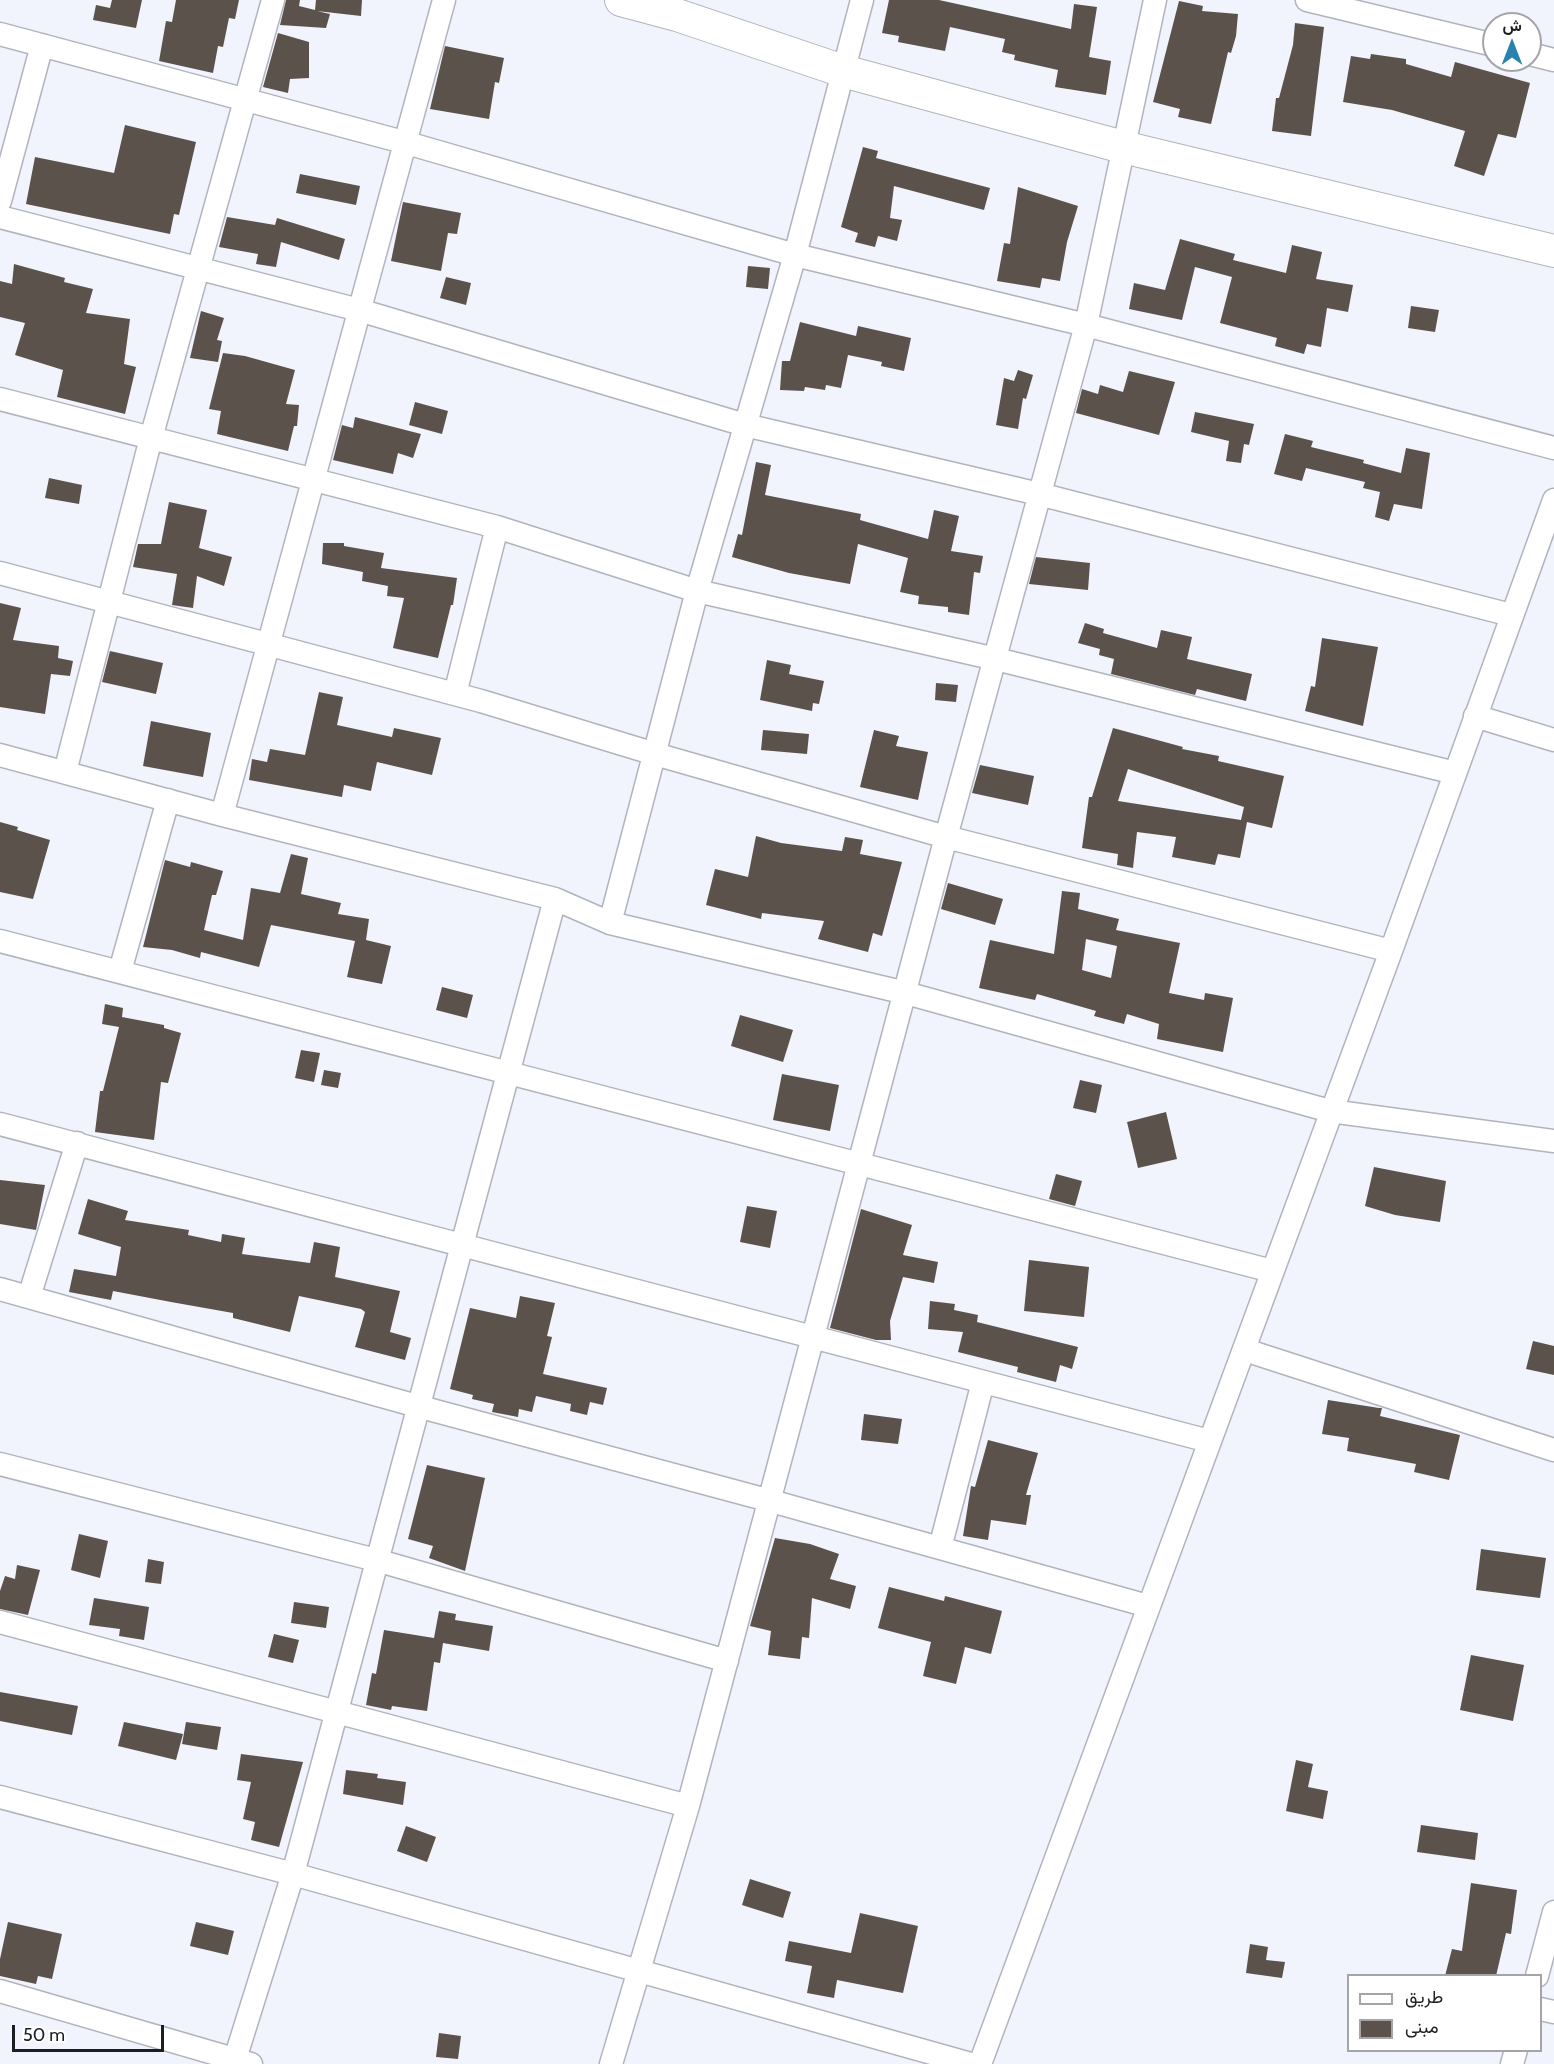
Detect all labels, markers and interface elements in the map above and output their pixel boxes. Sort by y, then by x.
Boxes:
north arrow [1482,12,1542,72]
text: ش [1502,16,1522,35]
legend [1347,1974,1542,2052]
text: طريق [1405,1986,1443,2008]
scale bar [15,2013,166,2051]
text: مبنى [1405,2016,1439,2038]
text: 50 m [23,2024,65,2046]

